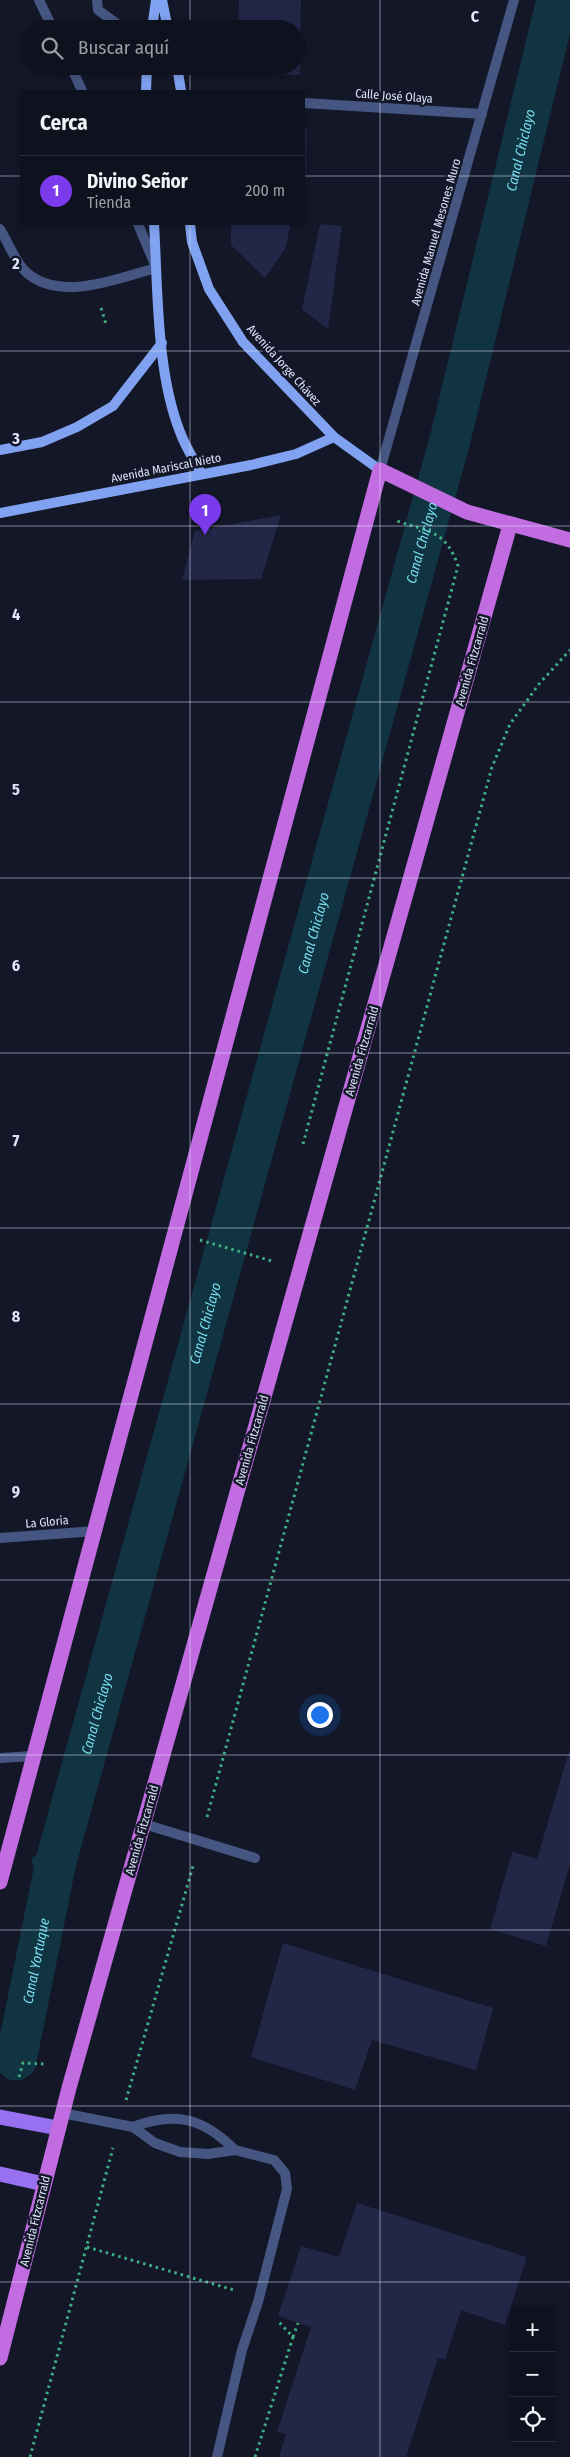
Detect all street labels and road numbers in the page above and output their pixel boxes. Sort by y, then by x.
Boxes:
street label: Calle José Olaya [355,86,433,106]
street label: Avenida Manuel Mesones Muro [408,157,464,307]
street label: Avenida Jorge Chávez [244,322,324,408]
street label: Avenida Mariscal Nieto [110,450,222,486]
street label: Avenida Fitzcarrald [452,615,492,707]
street label: Avenida Fitzcarrald [342,1005,382,1097]
street label: Avenida Fitzcarrald [232,1394,272,1486]
street label: La Gloria [25,1513,69,1531]
street label: Avenida Fitzcarrald [122,1784,162,1876]
street label: Avenida Fitzcarrald [17,2174,53,2268]

